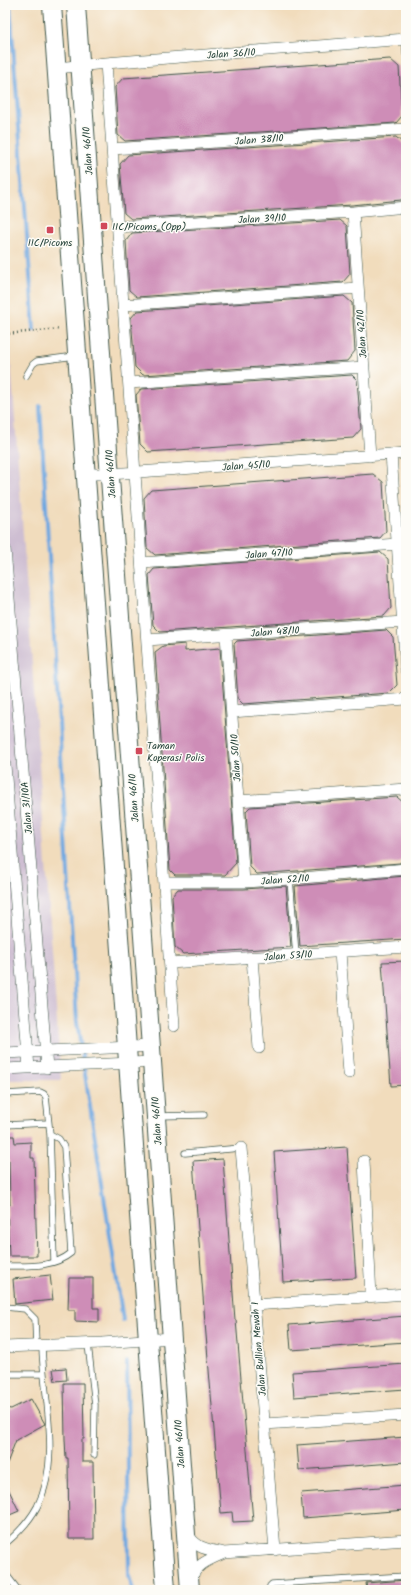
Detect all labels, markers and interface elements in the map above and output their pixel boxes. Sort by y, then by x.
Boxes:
street label: Jalan 36/10 [206,44,256,64]
street label: Jalan 46/10 [78,126,98,176]
street label: Jalan 38/10 [234,130,284,150]
street label: Jalan 39/10 [238,210,287,228]
place label: IIC/Picoms (Opp) [112,219,186,235]
marker: IIC/Picoms (Opp) [99,221,109,231]
marker: IIC/Picoms [45,225,55,235]
place label: IIC/Picoms [28,235,73,251]
street label: Jalan 42/10 [352,309,372,359]
street label: Jalan 46/10 [101,449,121,499]
street label: Jalan 45/10 [221,456,271,476]
street label: Jalan 47/10 [245,544,293,564]
street label: Jalan 48/10 [250,622,300,642]
street label: Jalan 50/10 [226,733,246,782]
place label: Taman Koperasi Polis [147,738,205,766]
marker: Taman Koperasi Polis [134,746,144,756]
street label: Jalan 46/10 [124,773,144,823]
street label: Jalan 31/10A [17,781,37,835]
street label: Jalan 52/10 [260,870,310,890]
street label: Jalan 53/10 [263,946,313,966]
street label: Jalan 46/10 [147,1096,167,1146]
street label: Jalan Bullion Mewah 1 [247,1301,271,1397]
street label: Jalan 46/10 [170,1419,190,1469]

